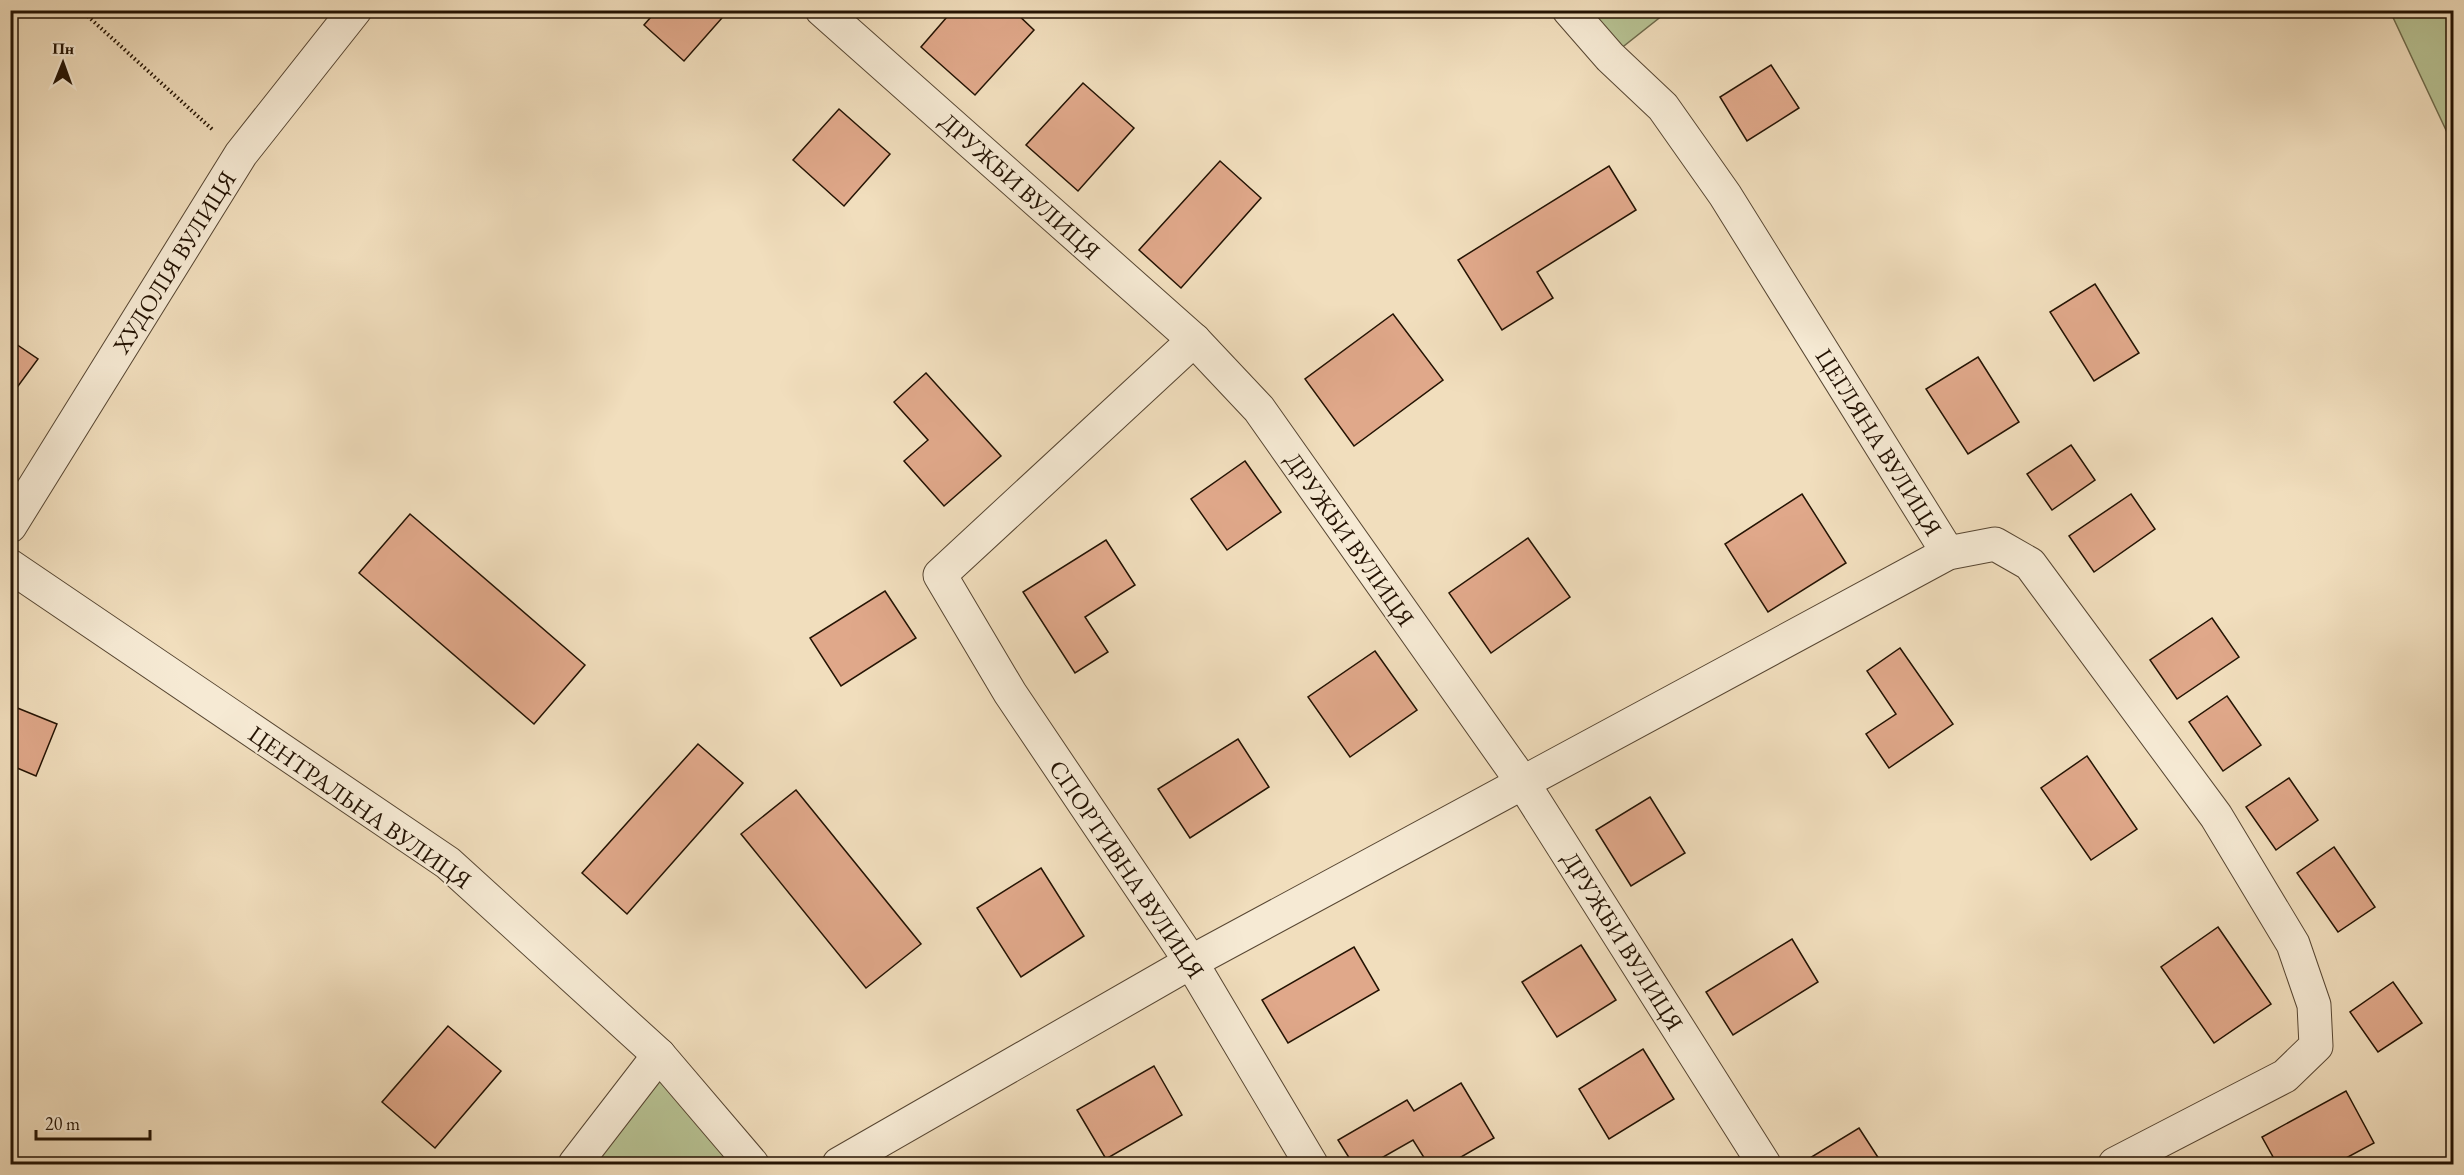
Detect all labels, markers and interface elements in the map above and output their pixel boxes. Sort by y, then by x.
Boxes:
north arrow [33,33,93,93]
text: Пн [52,38,74,59]
street label: ДРУЖБИ ВУЛИЦЯ [933,106,1107,266]
street label: ХУДОЛІЯ ВУЛИЦЯ [105,165,243,360]
street label: ЦЕГЛЯНА ВУЛИЦЯ [1809,342,1949,542]
street label: ДРУЖБИ ВУЛИЦЯ [1278,446,1422,632]
street label: ЦЕНТРАЛЬНА ВУЛИЦЯ [243,718,477,896]
street label: СПОРТИВНА ВУЛИЦЯ [1042,754,1212,984]
street label: ДРУЖБИ ВУЛИЦЯ [1555,846,1691,1036]
scale bar [36,1103,150,1141]
text: 20 m [45,1112,80,1135]

